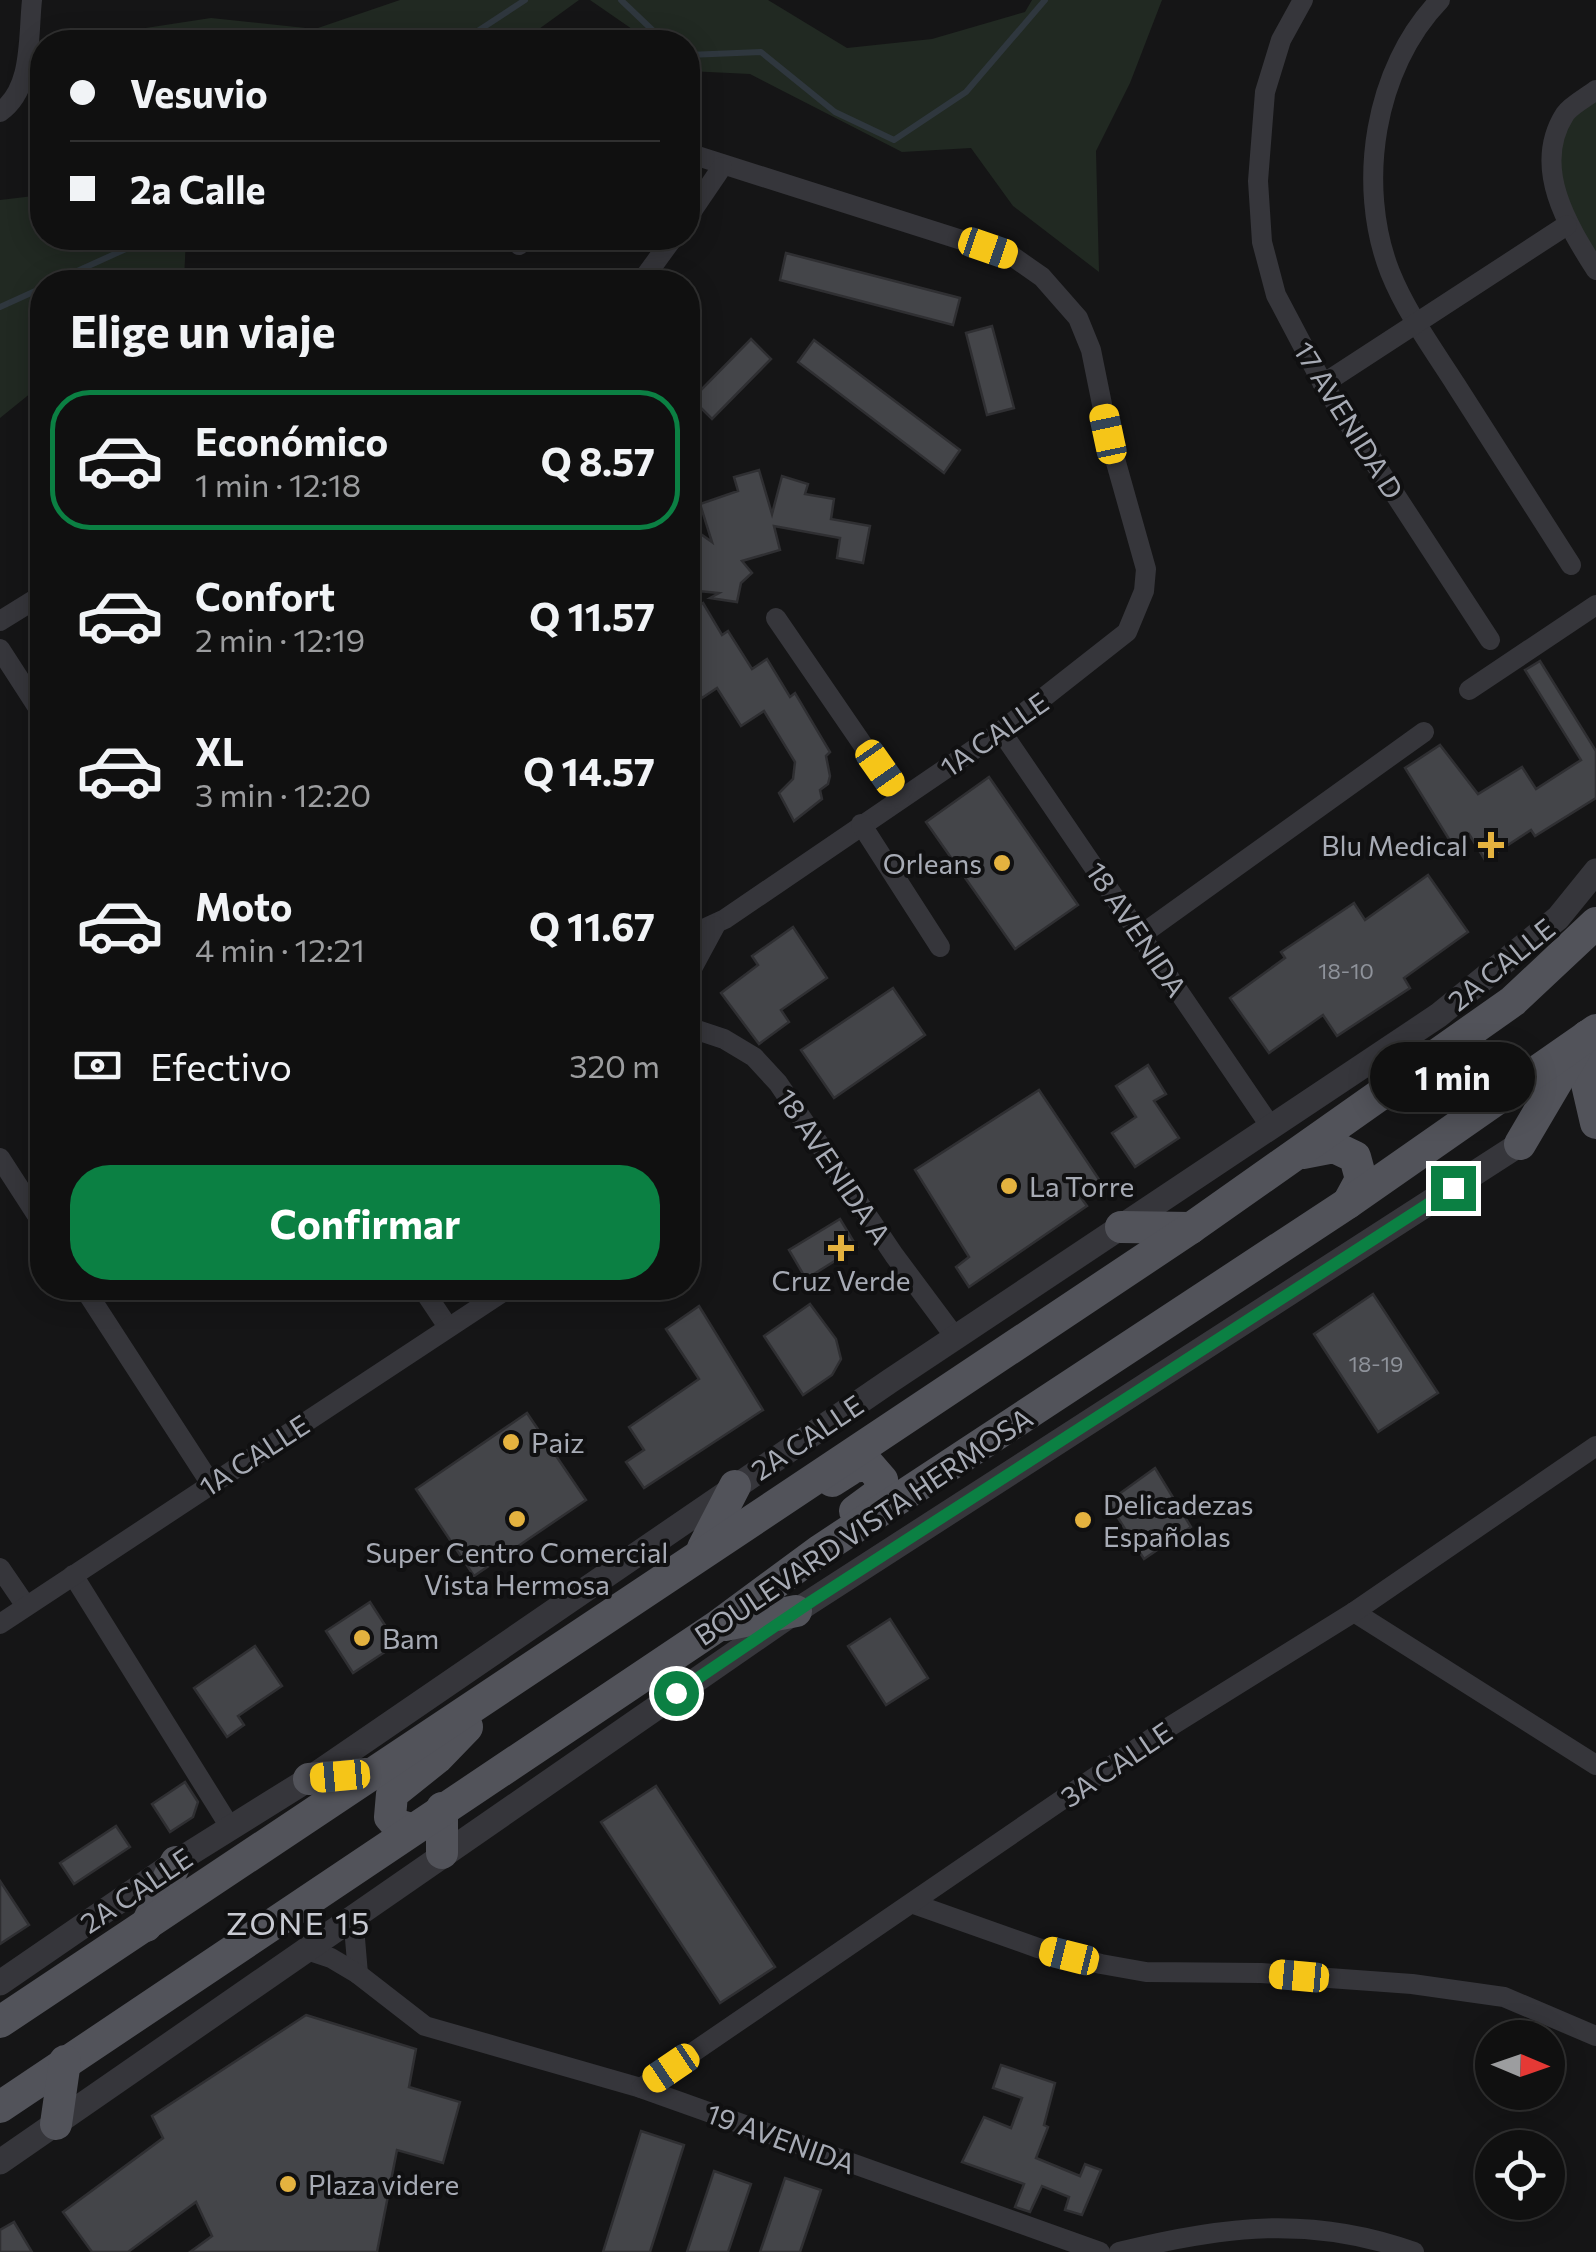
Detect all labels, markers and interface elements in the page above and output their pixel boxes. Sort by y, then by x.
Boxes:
text: Vesuvio [130,69,268,116]
text: 2a Calle [130,165,266,212]
car [955,224,1021,272]
text: Elige un viaje [70,302,335,357]
street label: 17 AVENIDA D [1287,335,1411,505]
car [1087,402,1129,466]
icon: car [75,415,165,505]
text: Económico [195,417,388,464]
text: Q 8.57 [541,437,655,484]
text: 1 min · 12:18 [195,464,361,504]
icon: car [75,570,165,660]
text: Confort [195,572,335,619]
text: Q 11.57 [529,592,655,639]
text: 2 min · 12:19 [195,619,365,659]
street label: 1A CALLE [934,685,1054,783]
icon: car [75,725,165,815]
text: XL [195,727,244,774]
car [851,735,909,801]
text: Q 14.57 [523,747,655,794]
text: 3 min · 12:20 [195,774,371,814]
place label: Blu Medical [1321,828,1468,862]
marker: Blu Medical [1478,832,1504,858]
place label: Orleans [883,846,982,880]
marker: Orleans [991,852,1013,874]
street label: 18 AVENIDA [1079,855,1195,1003]
icon: car [75,880,165,970]
text: Moto [195,882,293,929]
text: Q 11.67 [529,902,655,949]
street label: 2A CALLE [1441,911,1561,1017]
text: 4 min · 12:21 [195,929,365,969]
house number: 18-10 [1318,957,1374,984]
icon: cash [70,1038,125,1093]
text: Efectivo [150,1042,292,1089]
callout: 1 min [1370,1043,1536,1113]
text: 320 m [569,1045,660,1085]
text: 1 min [1415,1057,1490,1097]
street label: 18 AVENIDA A [770,1082,898,1250]
button: Confirmar [70,1165,660,1280]
route end [1431,1166,1476,1211]
place label: La Torre [1029,1169,1134,1203]
marker: La Torre [998,1175,1020,1197]
marker: Cruz Verde [830,1237,852,1259]
place label: Cruz Verde [772,1263,910,1297]
house number: 18-19 [1349,1350,1403,1377]
street label: 2A CALLE [745,1387,869,1487]
street label: BOULEVARD VISTA HERMOSA [688,1400,1038,1652]
street label: 1A CALLE [193,1407,315,1503]
place label: Paiz [531,1425,584,1459]
marker: Paiz [500,1431,522,1453]
place label: Delicadezas Españolas [1103,1487,1253,1553]
marker: Super Centro Comercial Vista Hermosa [506,1508,528,1530]
marker: Delicadezas Españolas [1072,1509,1094,1531]
place label: Super Centro Comercial Vista Hermosa [366,1535,668,1601]
place label: Bam [382,1621,439,1655]
marker: Bam [351,1627,373,1649]
route start [654,1671,699,1716]
street label: 3A CALLE [1054,1714,1178,1814]
car [309,1758,371,1794]
street label: 2A CALLE [74,1840,198,1940]
district label: ZONE 15 [226,1902,372,1942]
car [1036,1934,1102,1978]
car [1268,1958,1330,1994]
north arrow [1475,2020,1565,2110]
map controls [1475,2020,1565,2220]
car [638,2039,704,2097]
street label: 19 AVENIDA [702,2095,860,2181]
button: locate [1475,2130,1565,2220]
place label: Plaza videre [308,2167,459,2201]
marker: Plaza videre [277,2173,299,2195]

